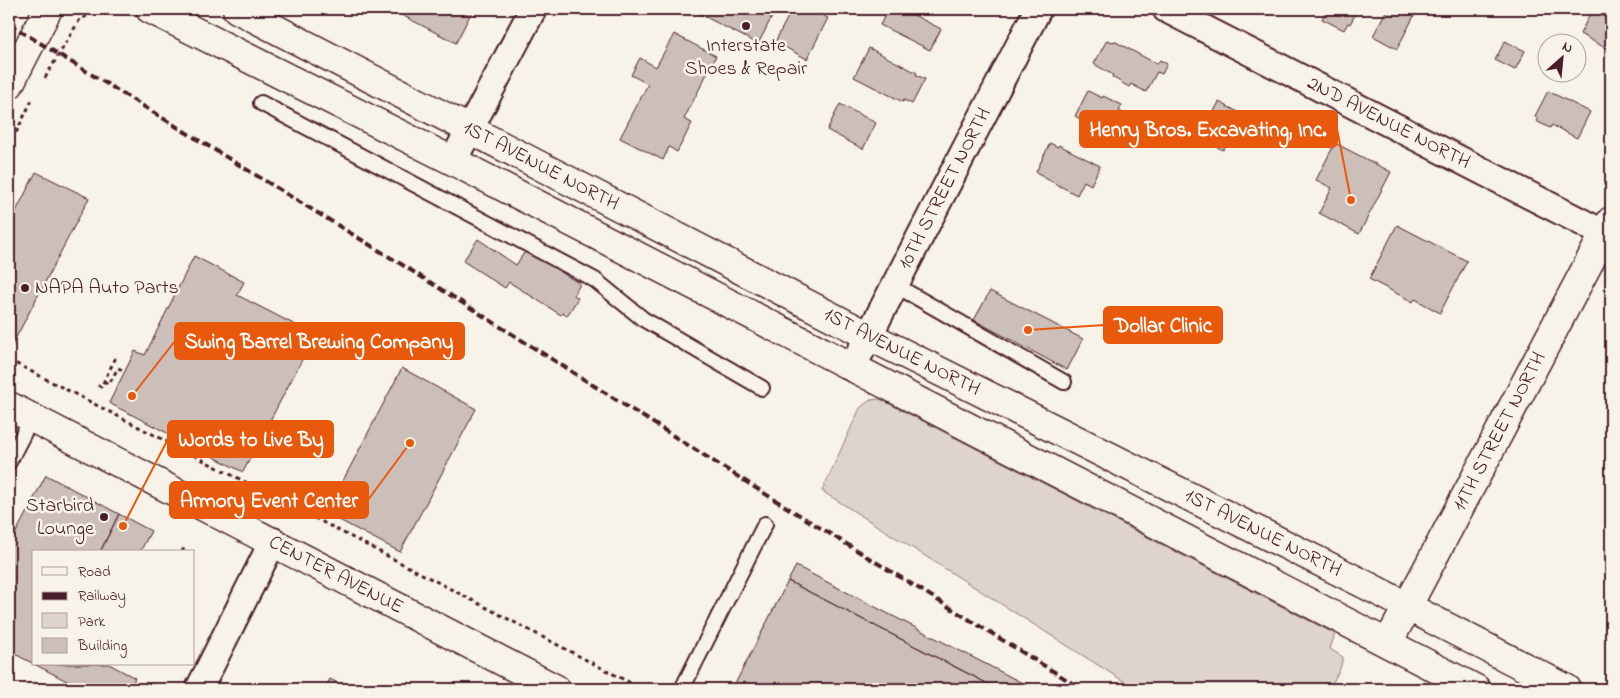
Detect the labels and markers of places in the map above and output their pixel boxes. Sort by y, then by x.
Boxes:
marker: Interstate Shoes & Repair [740,20,752,32]
place label: Interstate Shoes & Repair [685,32,808,84]
callout: Henry Bros. Excavating, Inc. [1080,111,1337,147]
place label: NAPA Auto Parts [35,274,179,303]
marker: NAPA Auto Parts [19,282,31,294]
callout: Dollar Clinic [1104,307,1222,343]
callout: Swing Barrel Brewing Company [175,323,464,359]
callout: Words to Live By [168,421,333,457]
callout: Armory Event Center [170,482,368,518]
place label: Starbird Lounge [26,492,94,545]
marker: Starbird Lounge [98,511,110,523]

